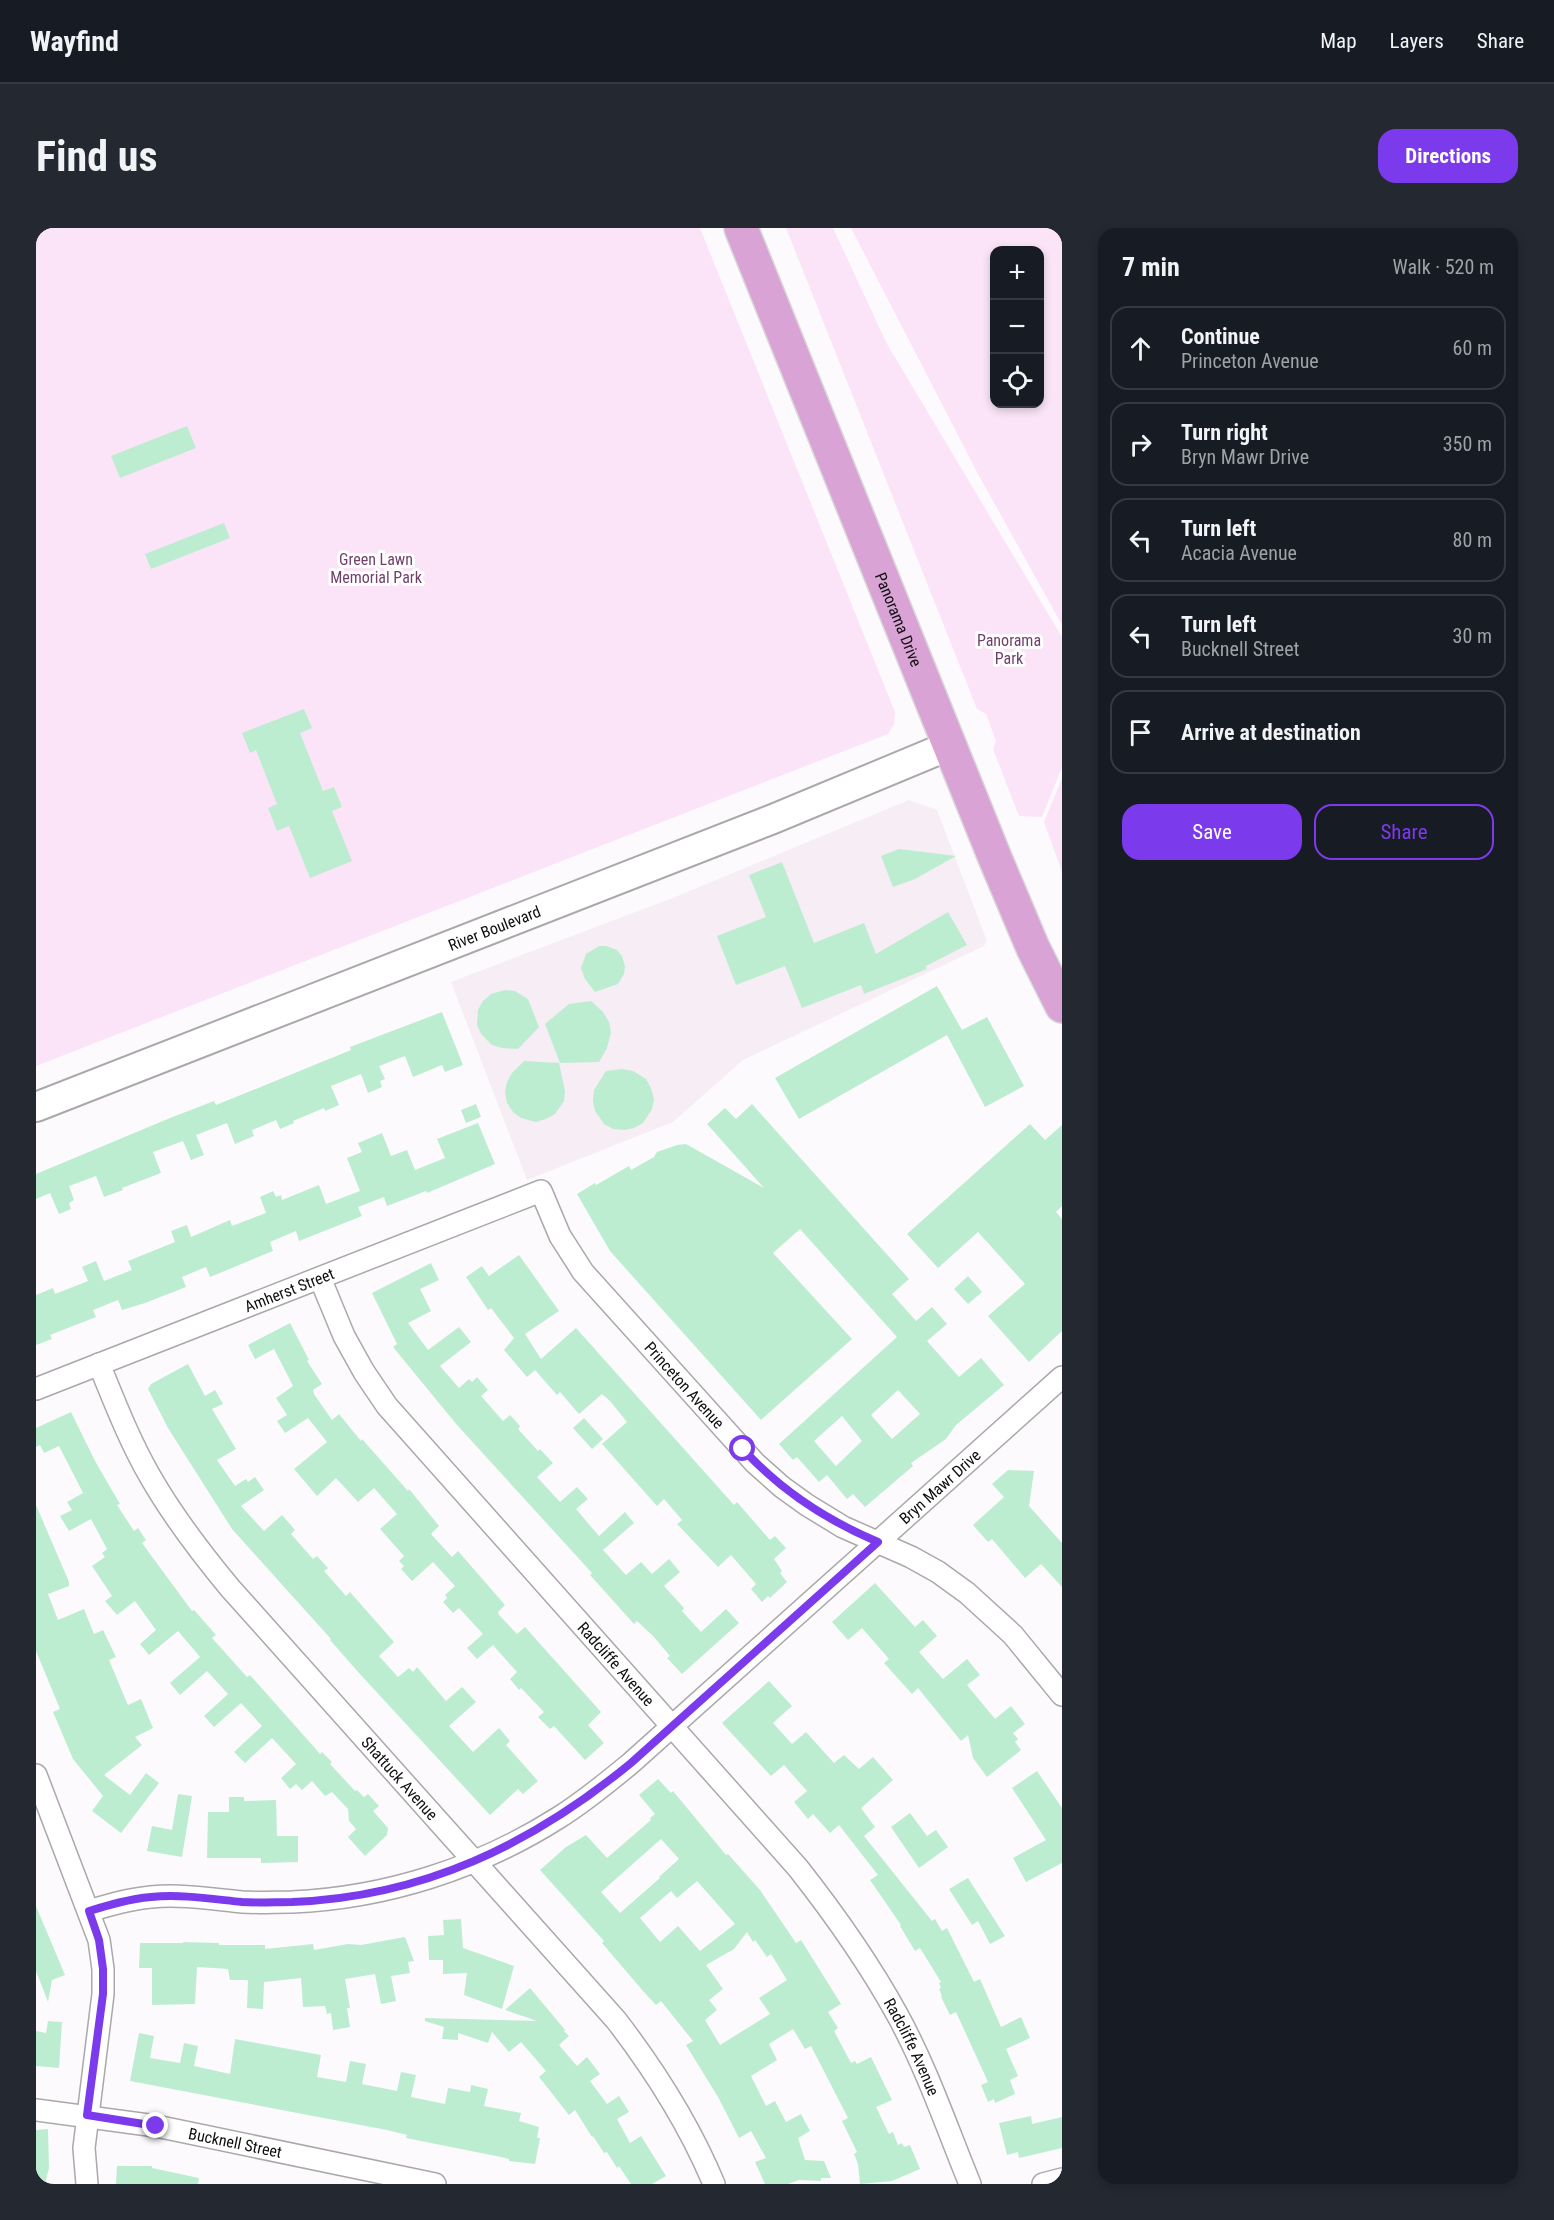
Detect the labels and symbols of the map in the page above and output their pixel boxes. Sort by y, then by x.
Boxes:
park label: Green Lawn Memorial Park [330,550,423,587]
street label: Panorama Drive [871,570,926,669]
park label: Panorama Park [977,631,1041,668]
street label: River Boulevard [446,902,543,955]
street label: Amherst Street [242,1264,337,1316]
street label: Princeton Avenue [640,1338,728,1433]
route start [729,1435,755,1461]
street label: Bryn Mawr Drive [896,1446,985,1528]
street label: Radcliffe Avenue [574,1618,658,1710]
street label: Shattuck Avenue [357,1733,442,1824]
street label: Radcliffe Avenue [880,1995,943,2099]
route end [142,2112,168,2138]
street label: Bucknell Street [187,2124,284,2162]

